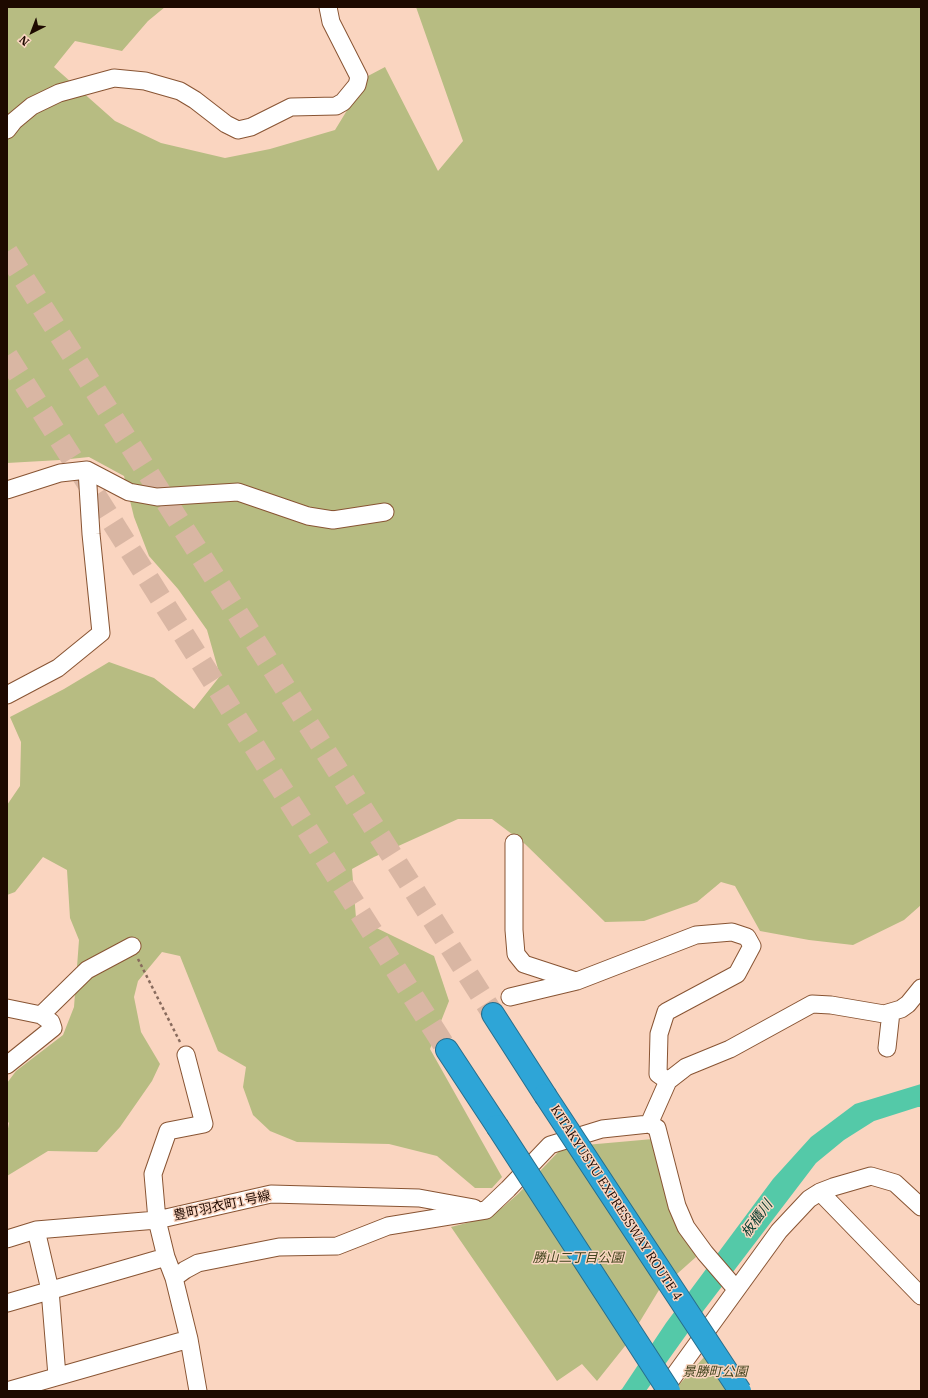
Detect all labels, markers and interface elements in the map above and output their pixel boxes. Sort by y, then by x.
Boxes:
north arrow [12,12,52,52]
text: N [16,33,32,49]
street label: KITAKYUSYU EXPRESSWAY ROUTE 4 [547,1102,685,1304]
street label: 豊町羽衣町1号線 [172,1188,272,1224]
water label: 板櫃川 [738,1197,776,1241]
park label: 勝山二丁目公園 [533,1250,623,1266]
park label: 景勝町公園 [683,1364,747,1380]

